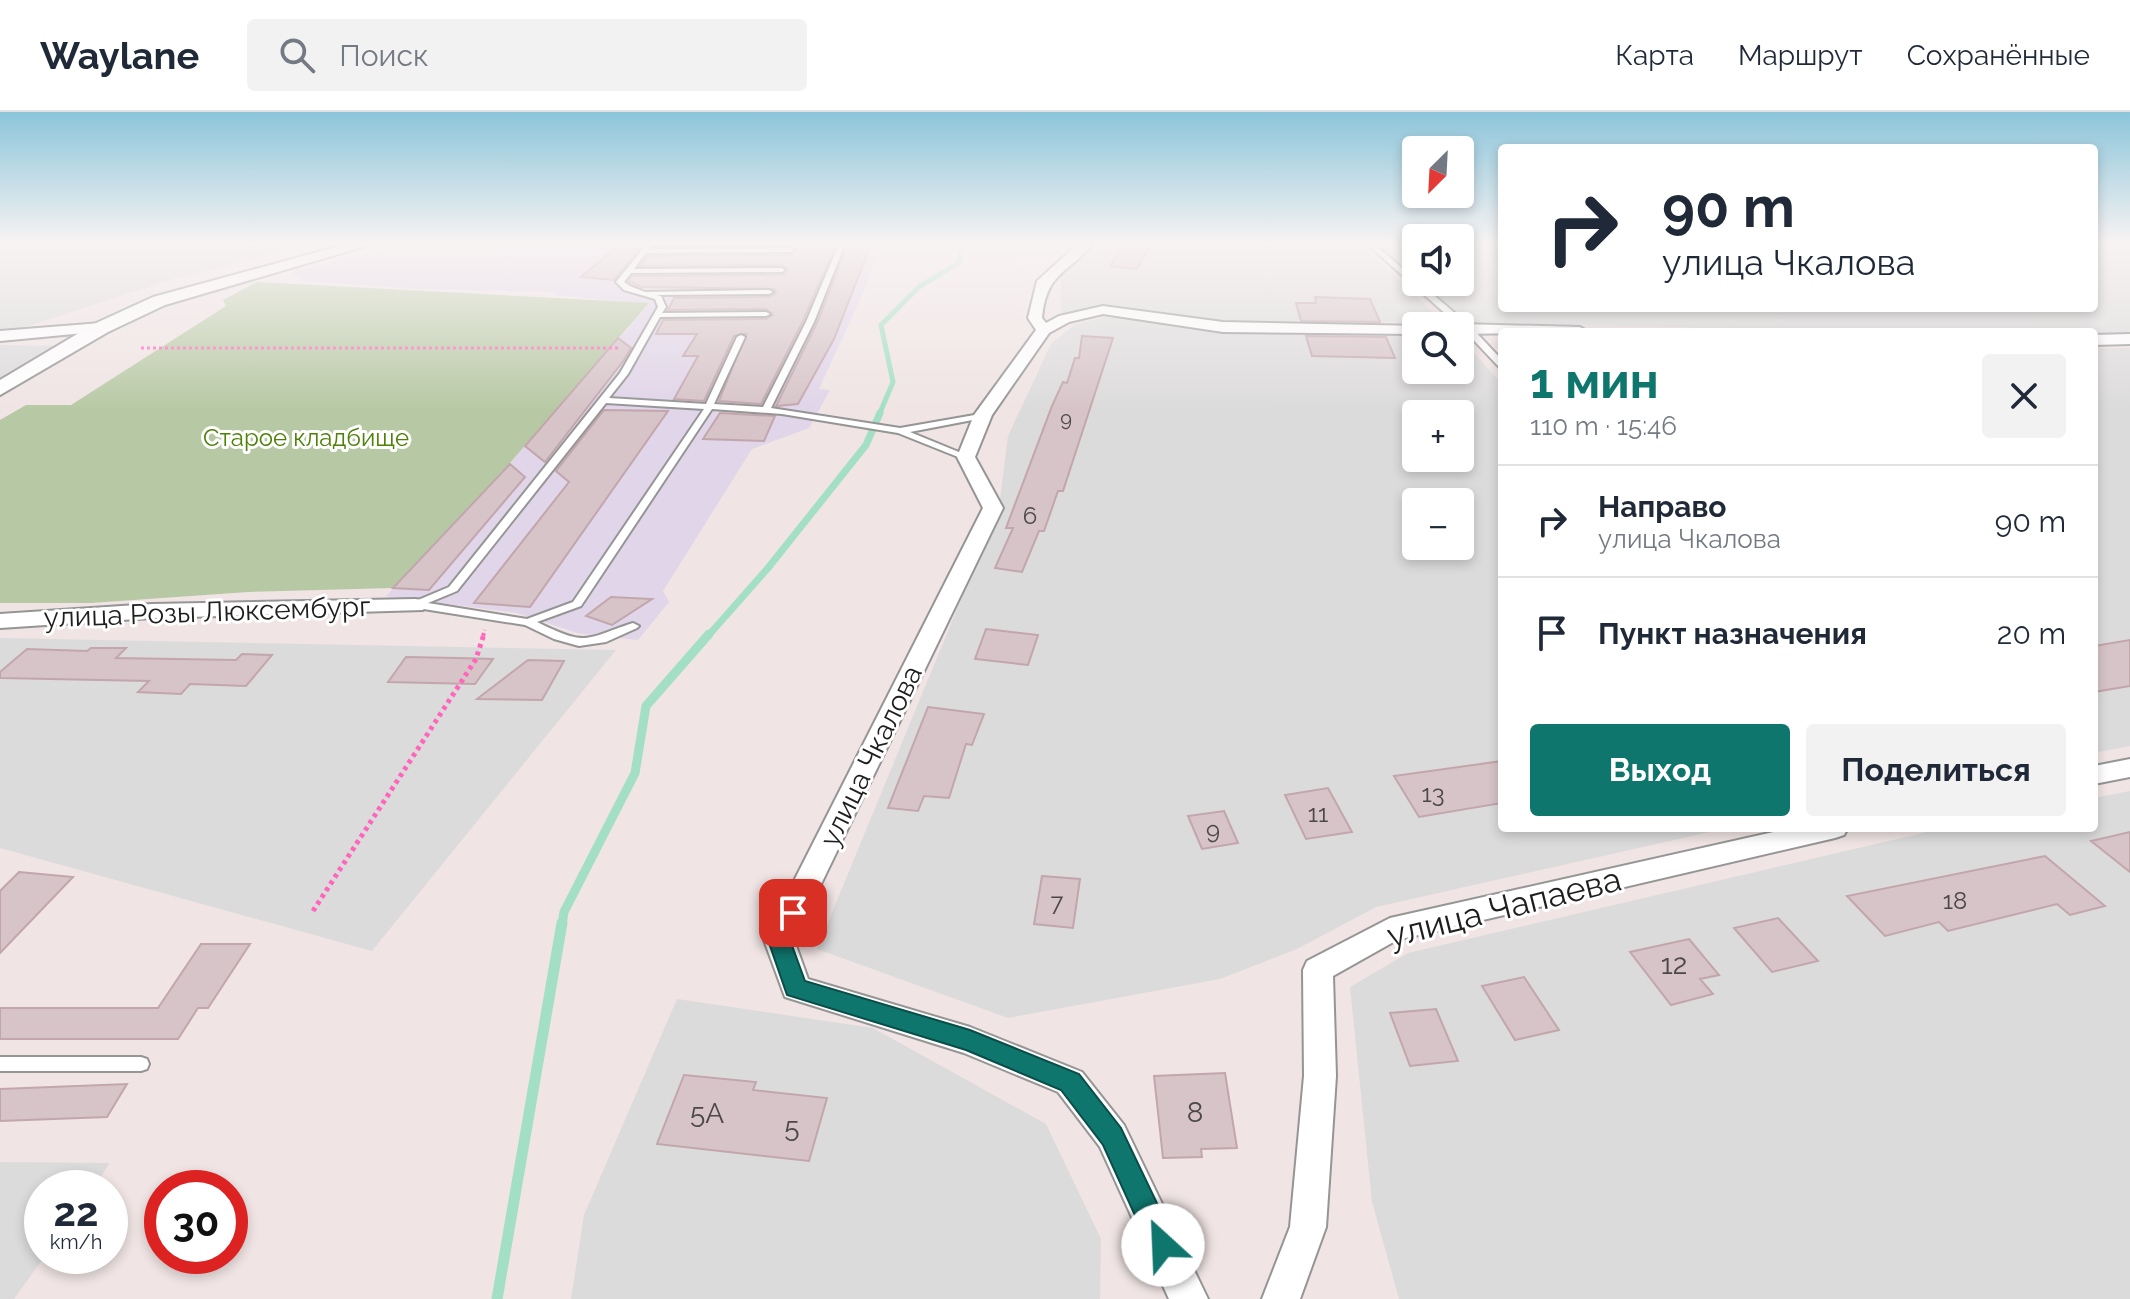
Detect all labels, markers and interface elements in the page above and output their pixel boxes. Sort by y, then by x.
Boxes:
search box [247,19,807,91]
text: Waylane [40,33,199,78]
icon: search [275,33,319,77]
text: Поиск [339,38,429,73]
text: Карта [1615,39,1694,72]
text: Маршрут [1738,39,1863,72]
text: Сохранённые [1907,39,2090,72]
north arrow [1402,136,1474,208]
map controls [1402,136,1474,560]
text: 90 m [1662,174,1795,240]
icon: right [1530,176,1634,280]
button: sound [1402,224,1474,296]
text: улица Чкалова [1662,241,1915,283]
button: search [1402,312,1474,384]
text: 1 мин [1530,353,1659,409]
button: close [1982,354,2066,438]
button: + [1402,400,1474,472]
house number: 9 [1060,407,1072,431]
text: 110 m · 15:46 [1530,411,1677,441]
park label: Старое кладбище [203,423,409,452]
button: − [1402,488,1474,560]
text: Направо [1598,489,1727,524]
icon: right [1530,499,1574,543]
house number: 6 [1023,501,1037,530]
text: 90 m [1995,504,2066,539]
text: улица Чкалова [1598,524,1781,554]
street label: улица Розы Люксембург [43,590,371,634]
icon: arrive [1530,611,1574,655]
text: Пункт назначения [1598,616,1867,651]
text: 20 m [1997,616,2066,651]
street label: улица Чкалова [813,660,929,852]
button: Выход [1530,724,1790,816]
button: Поделиться [1806,724,2066,816]
house number: 13 [1421,779,1445,808]
house number: 11 [1308,799,1328,828]
house number: 9 [1206,816,1220,845]
street label: улица Чапаева [1383,859,1625,955]
pin [759,879,827,947]
house number: 18 [1943,886,1967,915]
house number: 7 [1051,888,1064,917]
icon: arrive [771,891,815,935]
house number: 12 [1661,948,1687,981]
house number: 8 [1187,1096,1203,1129]
house number: 5А [690,1097,724,1130]
house number: 5 [784,1111,800,1144]
speed limit sign: 30 [144,1170,248,1274]
text: 22 [53,1188,99,1235]
position arrow [1121,1203,1205,1287]
text: km/h [50,1230,102,1254]

